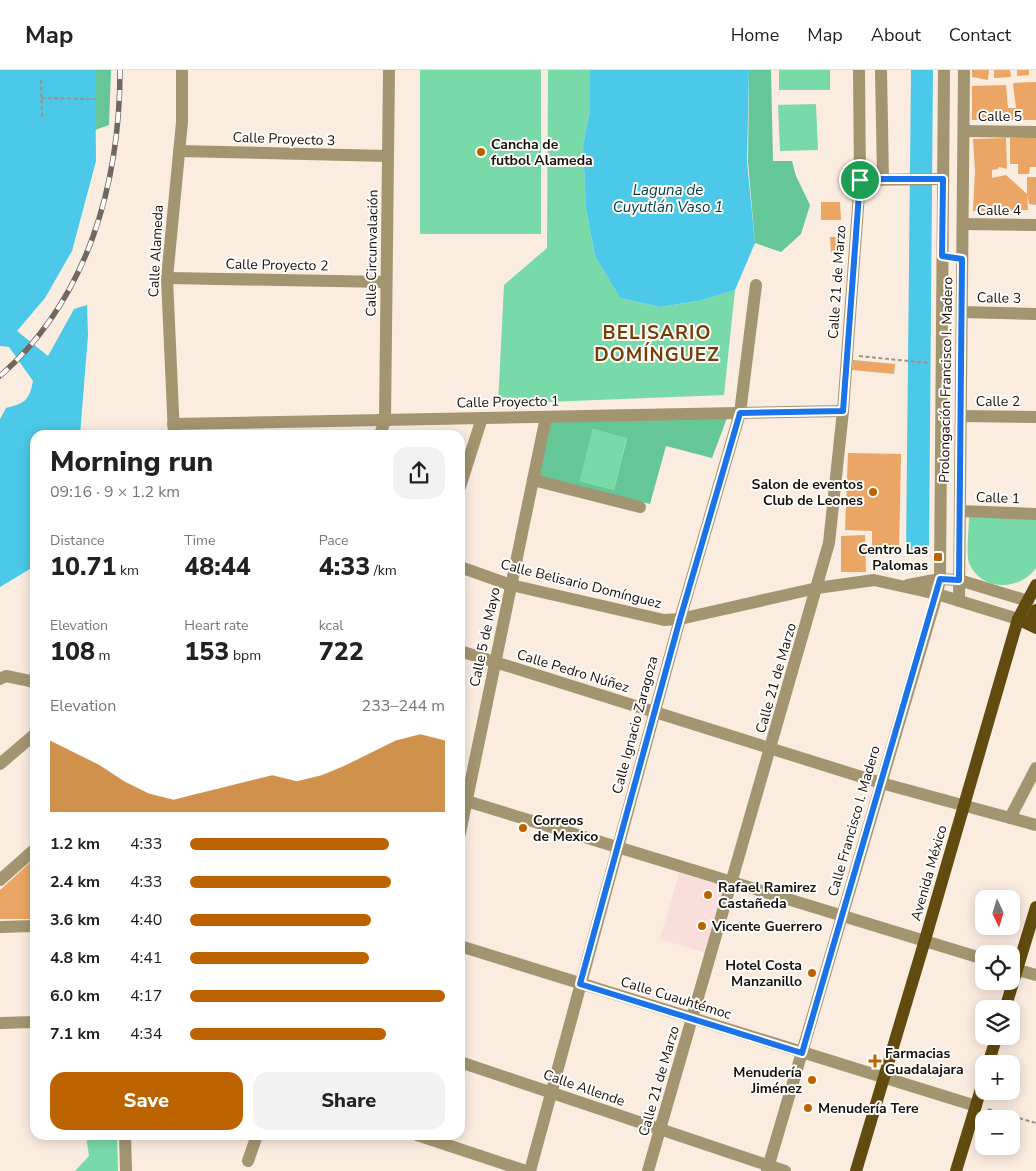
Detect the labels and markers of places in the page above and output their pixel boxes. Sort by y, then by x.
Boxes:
place label: Cancha de futbol Alameda [491,135,593,170]
marker: Cancha de futbol Alameda [475,146,487,158]
pin [839,159,881,201]
place label: Salon de eventos Club de Leones [752,475,863,510]
marker: Salon de eventos Club de Leones [867,486,879,498]
place label: Centro Las Palomas [858,540,928,575]
marker: Centro Las Palomas [932,551,944,563]
place label: Correos de Mexico [533,811,598,846]
marker: Correos de Mexico [517,822,529,834]
place label: Rafael Ramirez Castañeda [718,878,817,913]
marker: Rafael Ramirez Castañeda [702,889,714,901]
place label: Vicente Guerrero [711,917,822,936]
marker: Vicente Guerrero [696,920,708,932]
place label: Hotel Costa Manzanillo [725,956,802,991]
marker: Hotel Costa Manzanillo [806,967,818,979]
place label: Farmacias Guadalajara [885,1044,964,1079]
marker: Farmacias Guadalajara [869,1055,881,1067]
place label: Menudería Jiménez [733,1063,802,1098]
marker: Menudería Jiménez [806,1074,818,1086]
place label: Menudería Tere [818,1099,919,1118]
marker: Menudería Tere [802,1102,814,1114]

